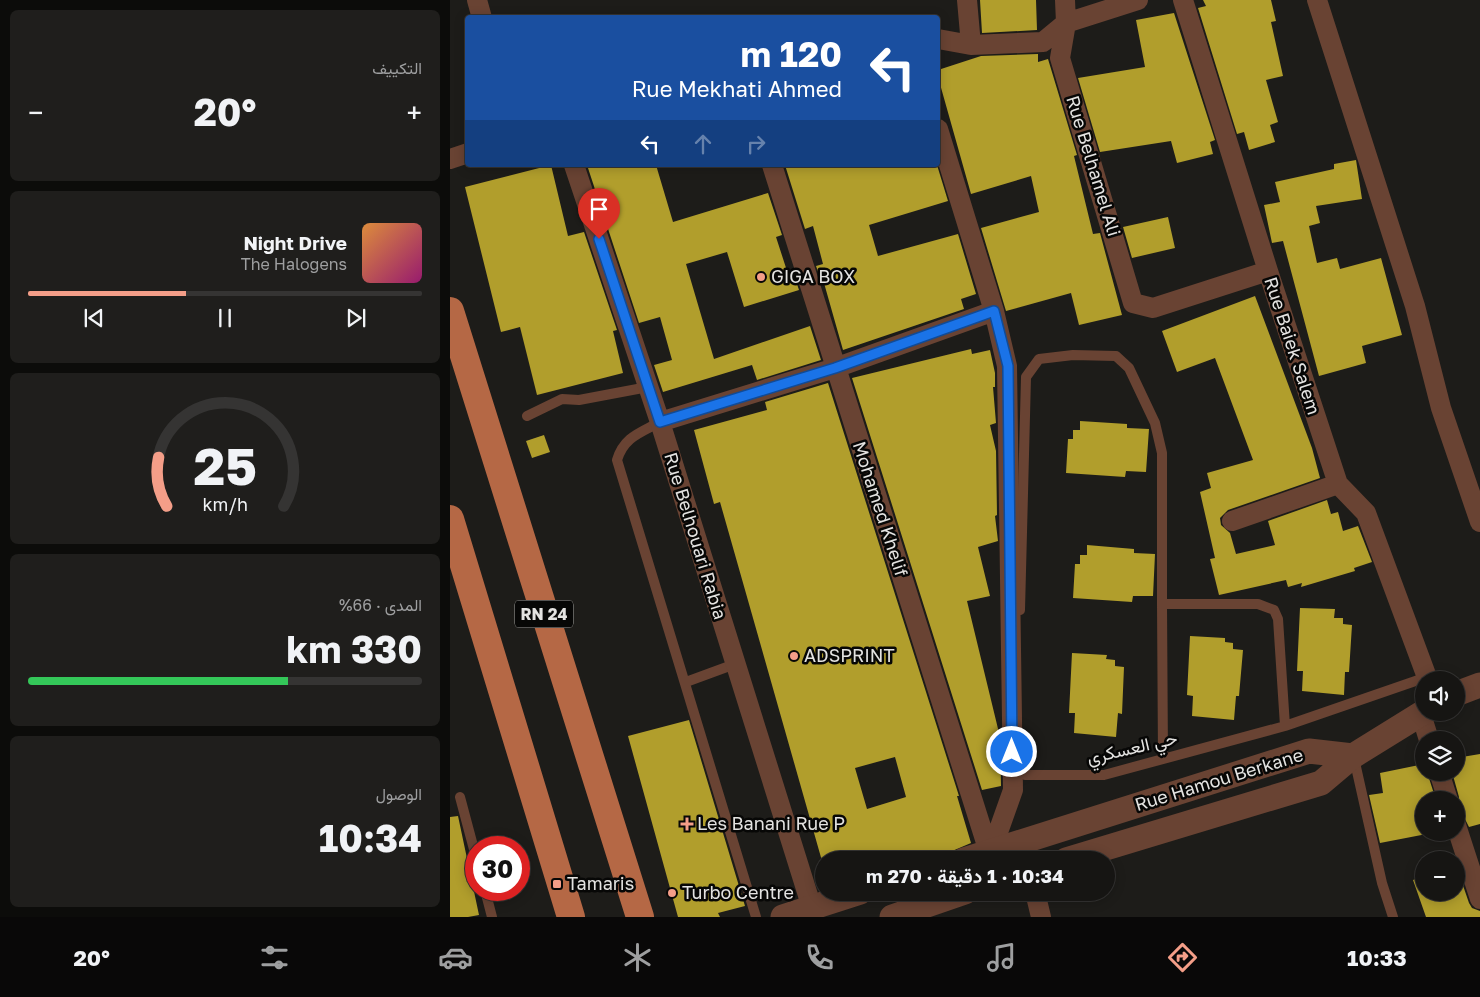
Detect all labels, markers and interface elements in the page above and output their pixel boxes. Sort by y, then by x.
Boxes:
text: 120 m [740,33,842,75]
icon: left [860,35,925,100]
text: التكييف [372,58,422,78]
text: Rue Mekhati Ahmed [632,75,842,102]
text: 20° [194,89,256,134]
street label: Rue Belhamel Ali [1062,93,1126,239]
text: − [28,96,43,129]
text: + [407,96,422,129]
icon: left [636,130,664,158]
icon: ahead [689,130,717,158]
icon: right [742,130,770,158]
pin [578,188,620,239]
icon: arrive [585,195,613,223]
text: Night Drive [243,231,347,254]
text: The Halogens [241,254,347,274]
place label: GIGA BOX [771,265,855,287]
marker: GIGA BOX [755,271,767,283]
street label: Rue Baiek Salem [1260,274,1326,417]
icon: previous [80,304,108,332]
icon: pause [211,304,239,332]
icon: next [342,304,370,332]
text: 25 [193,434,257,496]
street label: Mohamed Khelif [849,438,913,579]
street label: Rue Belhouari Rabia [660,450,732,622]
text: km/h [202,493,248,515]
text: المدى · 66% [339,595,422,615]
road number: RN 24 [515,600,573,628]
text: 330 km [286,626,422,671]
place label: ADSPRINT [804,644,895,666]
marker: ADSPRINT [788,650,800,662]
map controls [1415,671,1465,901]
button: sound [1415,671,1465,721]
position arrow [985,725,1037,777]
street label: حي العسكري [1085,726,1180,773]
button: layers [1415,731,1465,781]
street label: Rue Hamou Berkane [1132,743,1306,815]
text: الوصول [376,784,422,804]
button: + [1415,791,1465,841]
place label: Les Banani Rue P [697,812,845,834]
text: 10:34 [319,815,422,860]
marker: Les Banani Rue P [681,818,693,830]
speed limit sign: 30 [465,836,530,901]
button: − [1415,851,1465,901]
text: 10:34 · 1 دقيقة · 270 m [866,864,1064,887]
place label: Tamaris [567,872,634,894]
marker: Tamaris [551,878,563,890]
place label: Turbo Centre [682,881,794,903]
marker: Turbo Centre [666,887,678,899]
icon: filters [257,940,292,975]
icon: car [438,940,473,975]
icon: climate [620,940,655,975]
icon: phone [802,940,837,975]
icon: music [984,940,1019,975]
icon: directions [1165,940,1200,975]
text: 20° [73,944,110,971]
text: 10:33 [1347,944,1407,971]

